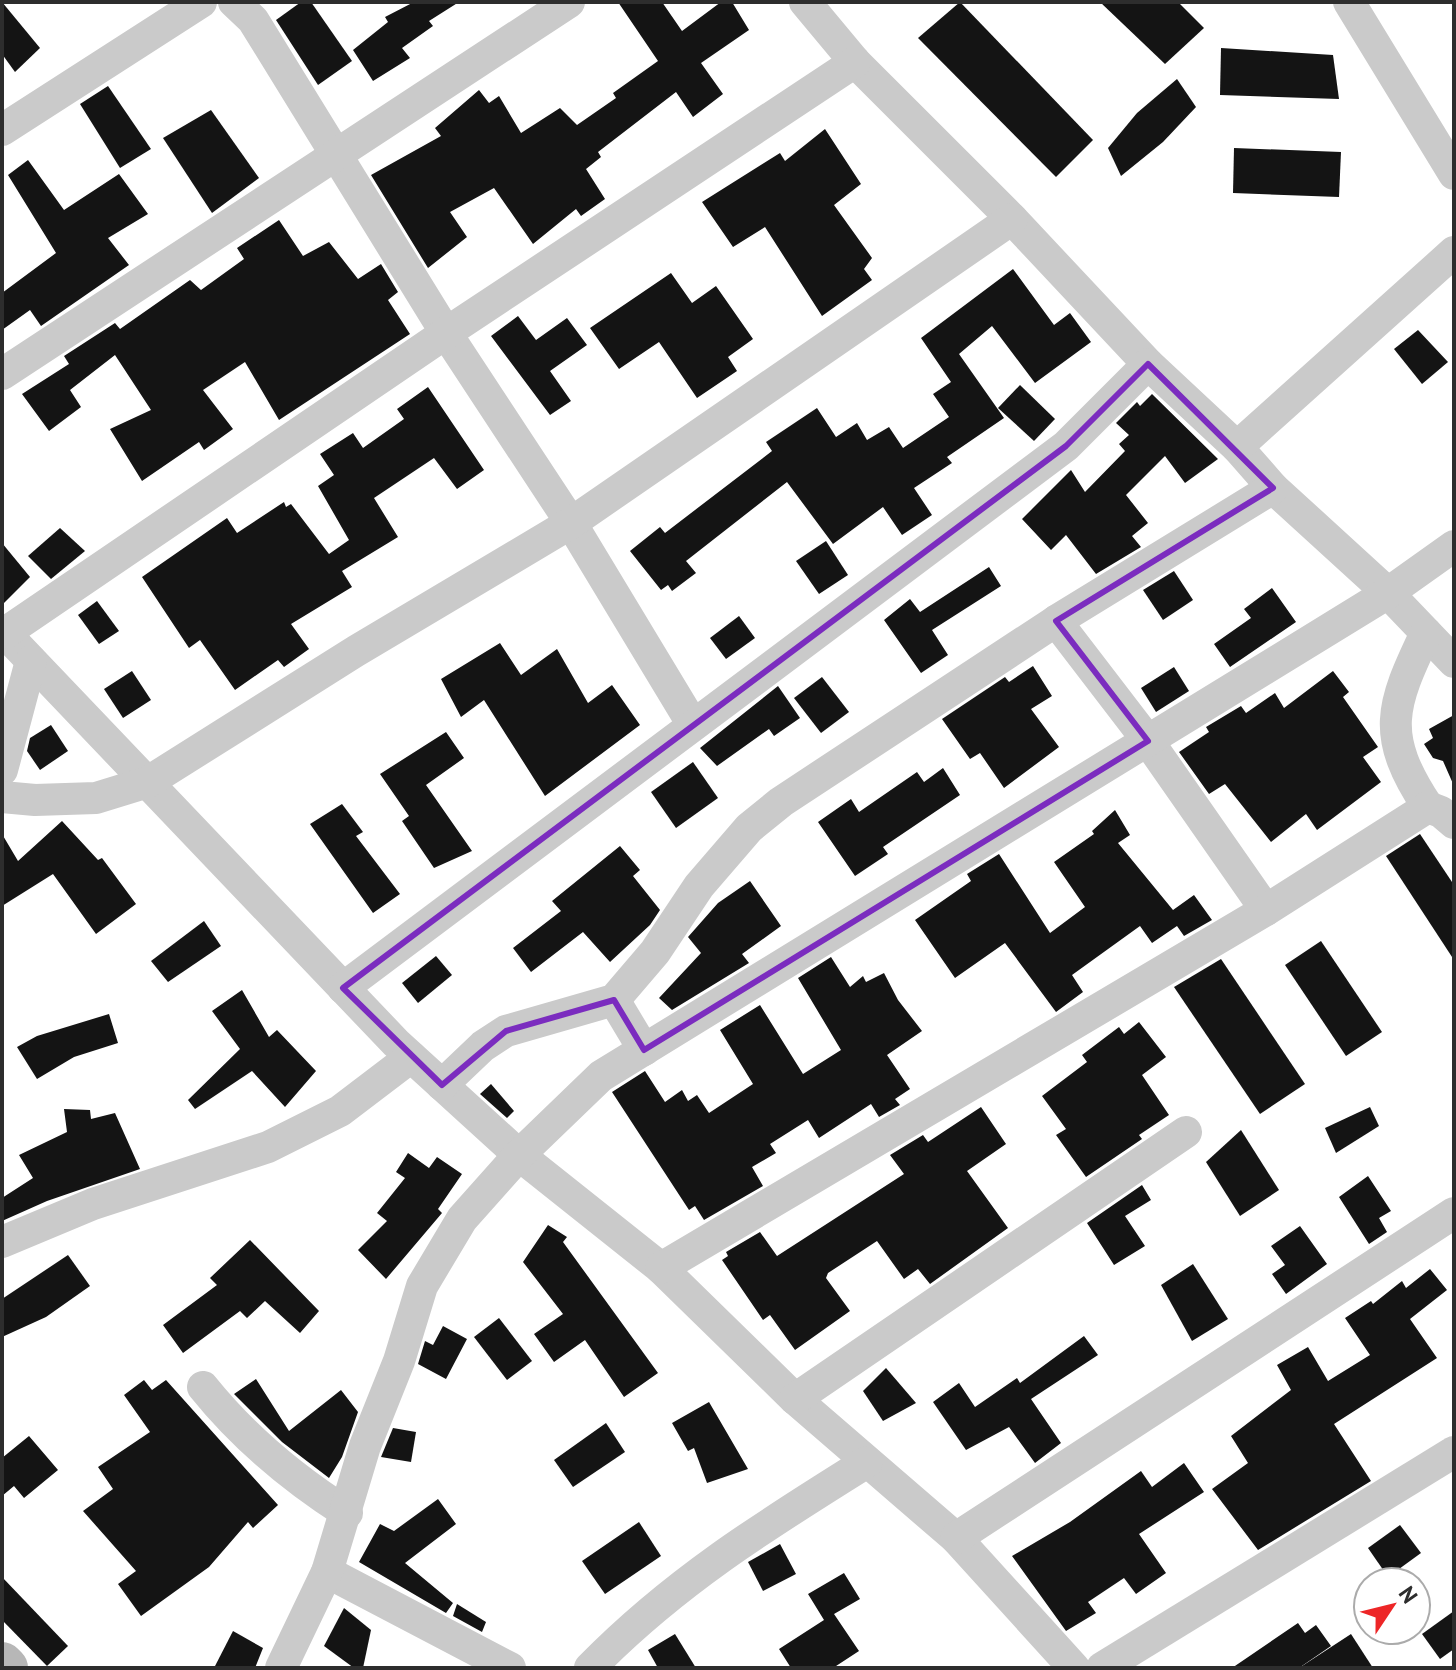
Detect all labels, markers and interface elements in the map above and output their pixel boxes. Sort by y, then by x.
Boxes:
north arrow [1352,1566,1432,1646]
text: N [1393,1581,1424,1608]

